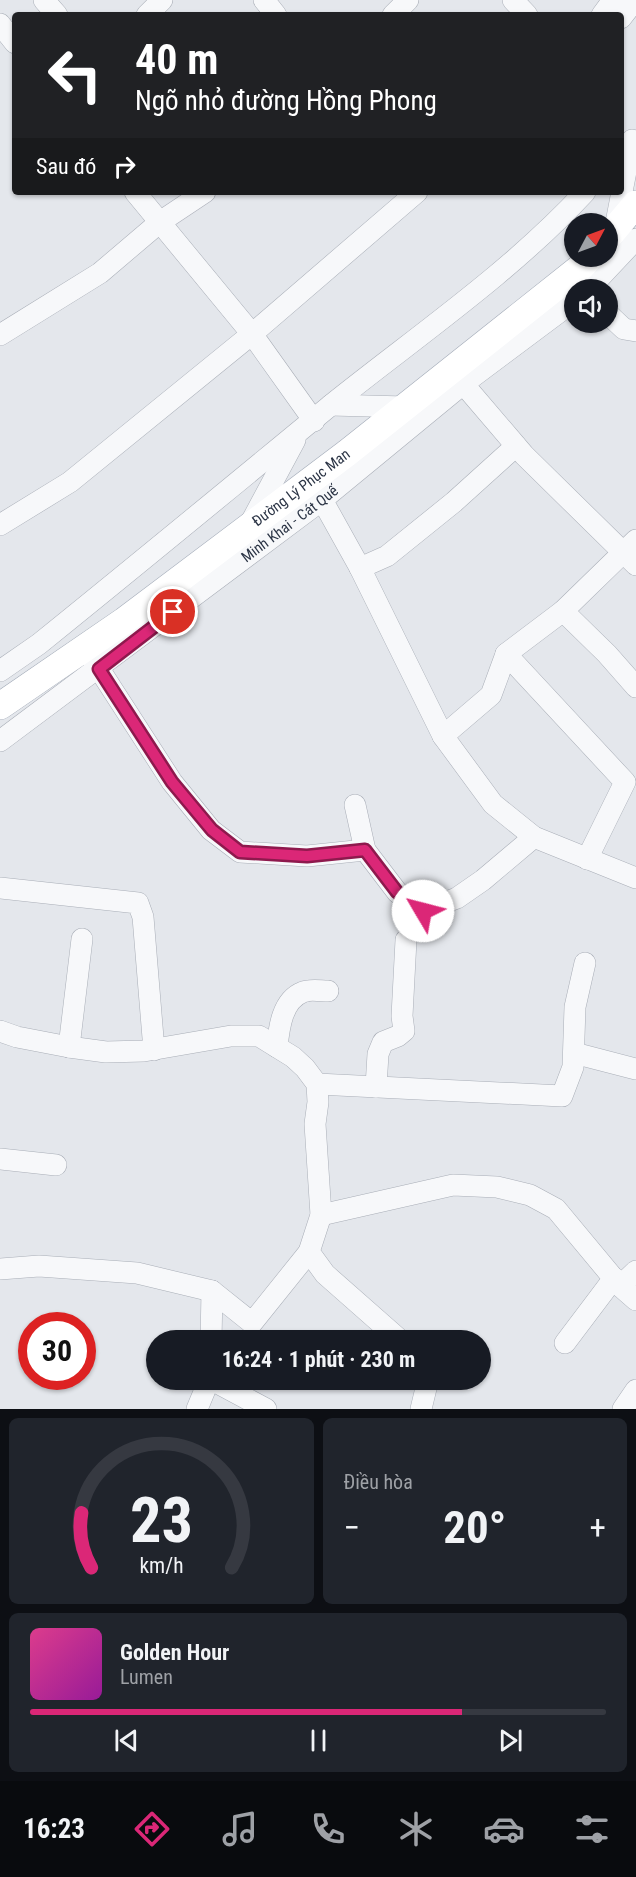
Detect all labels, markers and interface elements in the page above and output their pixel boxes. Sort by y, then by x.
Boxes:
text: 40 m [135,35,218,84]
icon: left [36,36,114,114]
text: Ngõ nhỏ đường Hồng Phong [135,85,437,117]
icon: right [108,150,141,183]
text: Sau đó [36,154,96,179]
north arrow [564,213,618,267]
map controls [564,213,618,333]
button: sound [564,279,618,333]
street label: Đường Lý Phục Man [249,445,353,530]
street label: Minh Khai - Cát Quế [238,481,342,566]
pin [147,586,198,637]
icon: arrive [156,595,189,628]
position arrow [391,879,455,943]
speed limit sign: 30 [18,1312,96,1390]
text: 16:24 · 1 phút · 230 m [222,1347,415,1372]
text: Điều hòa [344,1470,413,1494]
text: 23 [130,1484,193,1557]
text: 20° [443,1501,506,1554]
text: − [344,1508,360,1547]
text: + [590,1508,606,1547]
text: km/h [139,1553,183,1578]
text: Golden Hour [120,1640,229,1665]
text: Lumen [120,1665,173,1689]
icon: previous [110,1724,143,1757]
icon: pause [302,1724,335,1757]
icon: next [494,1724,527,1757]
icon: directions [131,1808,173,1850]
icon: music [219,1808,261,1850]
icon: phone [307,1808,349,1850]
icon: climate [395,1808,437,1850]
icon: car [483,1808,525,1850]
icon: filters [571,1808,613,1850]
text: 16:23 [23,1813,85,1845]

